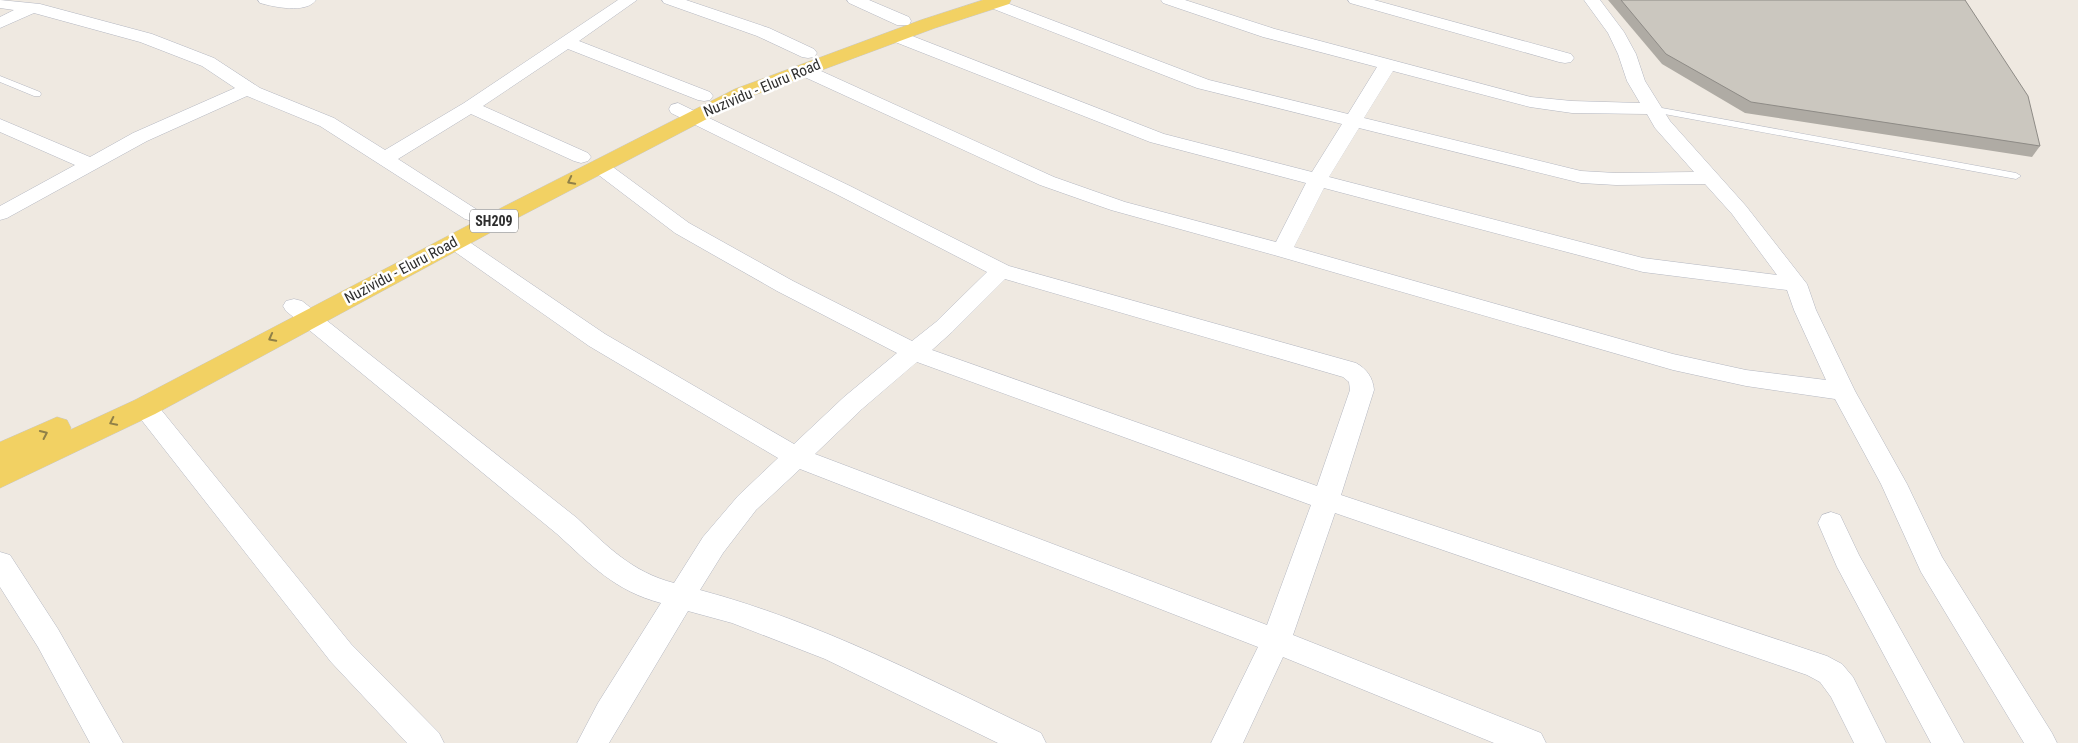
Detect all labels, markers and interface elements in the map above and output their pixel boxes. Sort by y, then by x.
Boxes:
street label: Nuzividu - Eluru Road [701,55,823,121]
one-way arrow [567,175,576,185]
road number: SH209 [470,210,518,232]
street label: Nuzividu - Eluru Road [341,233,461,307]
one-way arrow [268,332,277,342]
one-way arrow [109,416,118,426]
one-way arrow [39,430,48,440]

